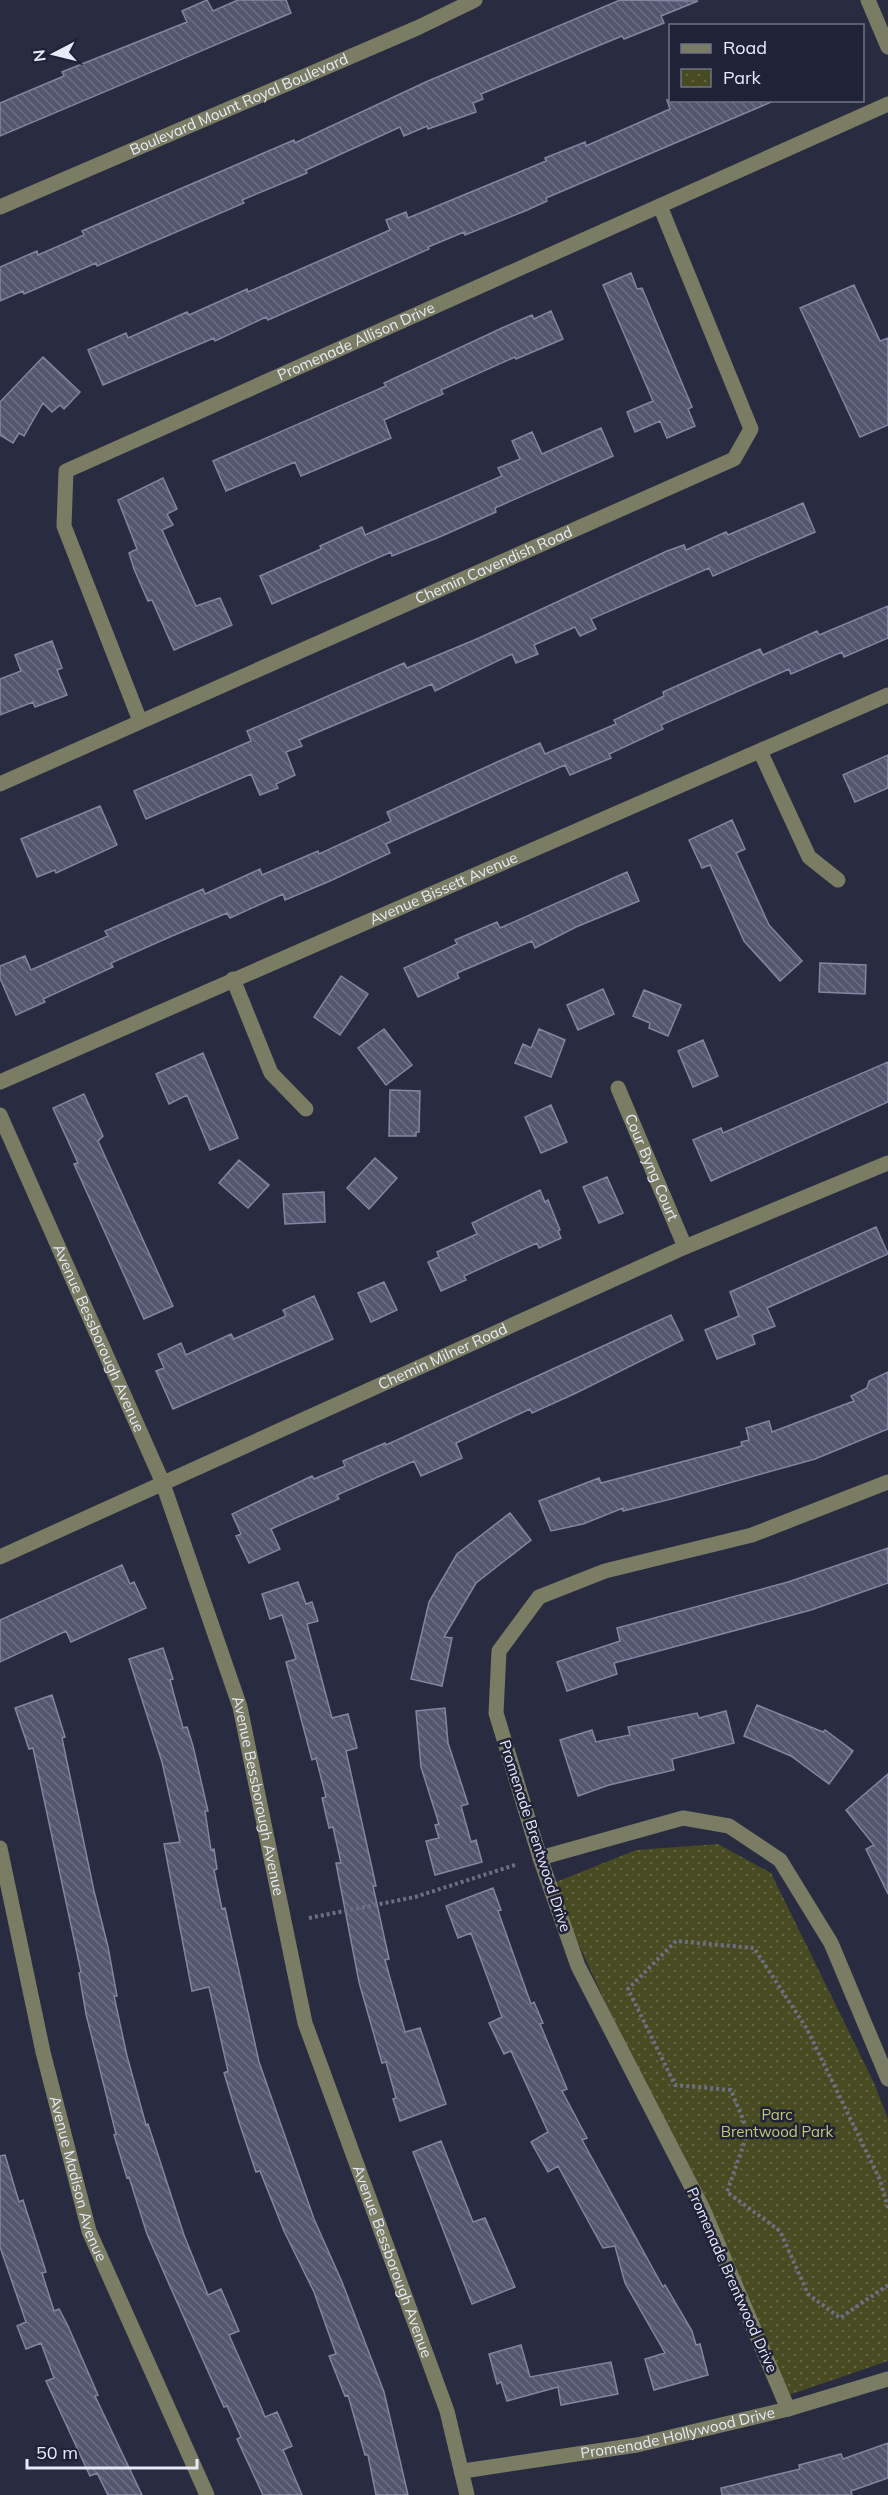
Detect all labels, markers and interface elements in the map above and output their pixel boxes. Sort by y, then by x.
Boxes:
north arrow [24,24,84,84]
legend [669,24,864,102]
text: Road [723,36,767,59]
text: N [28,49,50,63]
street label: Boulevard Mount Royal Boulevard [127,49,351,159]
text: Park [723,66,762,89]
street label: Promenade Allison Drive [274,298,438,384]
street label: Chemin Cavendish Road [412,522,575,608]
street label: Avenue Bissett Avenue [367,848,520,929]
street label: Cour Byng Court [621,1111,683,1223]
street label: Avenue Bessborough Avenue [49,1241,149,1435]
street label: Chemin Milner Road [375,1319,510,1394]
street label: Avenue Bessborough Avenue [228,1693,289,1897]
street label: Promenade Brentwood Drive [495,1737,576,1934]
street label: Avenue Madison Avenue [46,2094,111,2264]
park label: Parc Brentwood Park [721,2105,833,2141]
street label: Avenue Bessborough Avenue [349,2162,437,2360]
street label: Promenade Brentwood Drive [683,2184,782,2375]
street label: Promenade Hollywood Drive [579,2402,777,2462]
scale bar [27,2432,196,2470]
text: 50 m [36,2441,78,2464]

